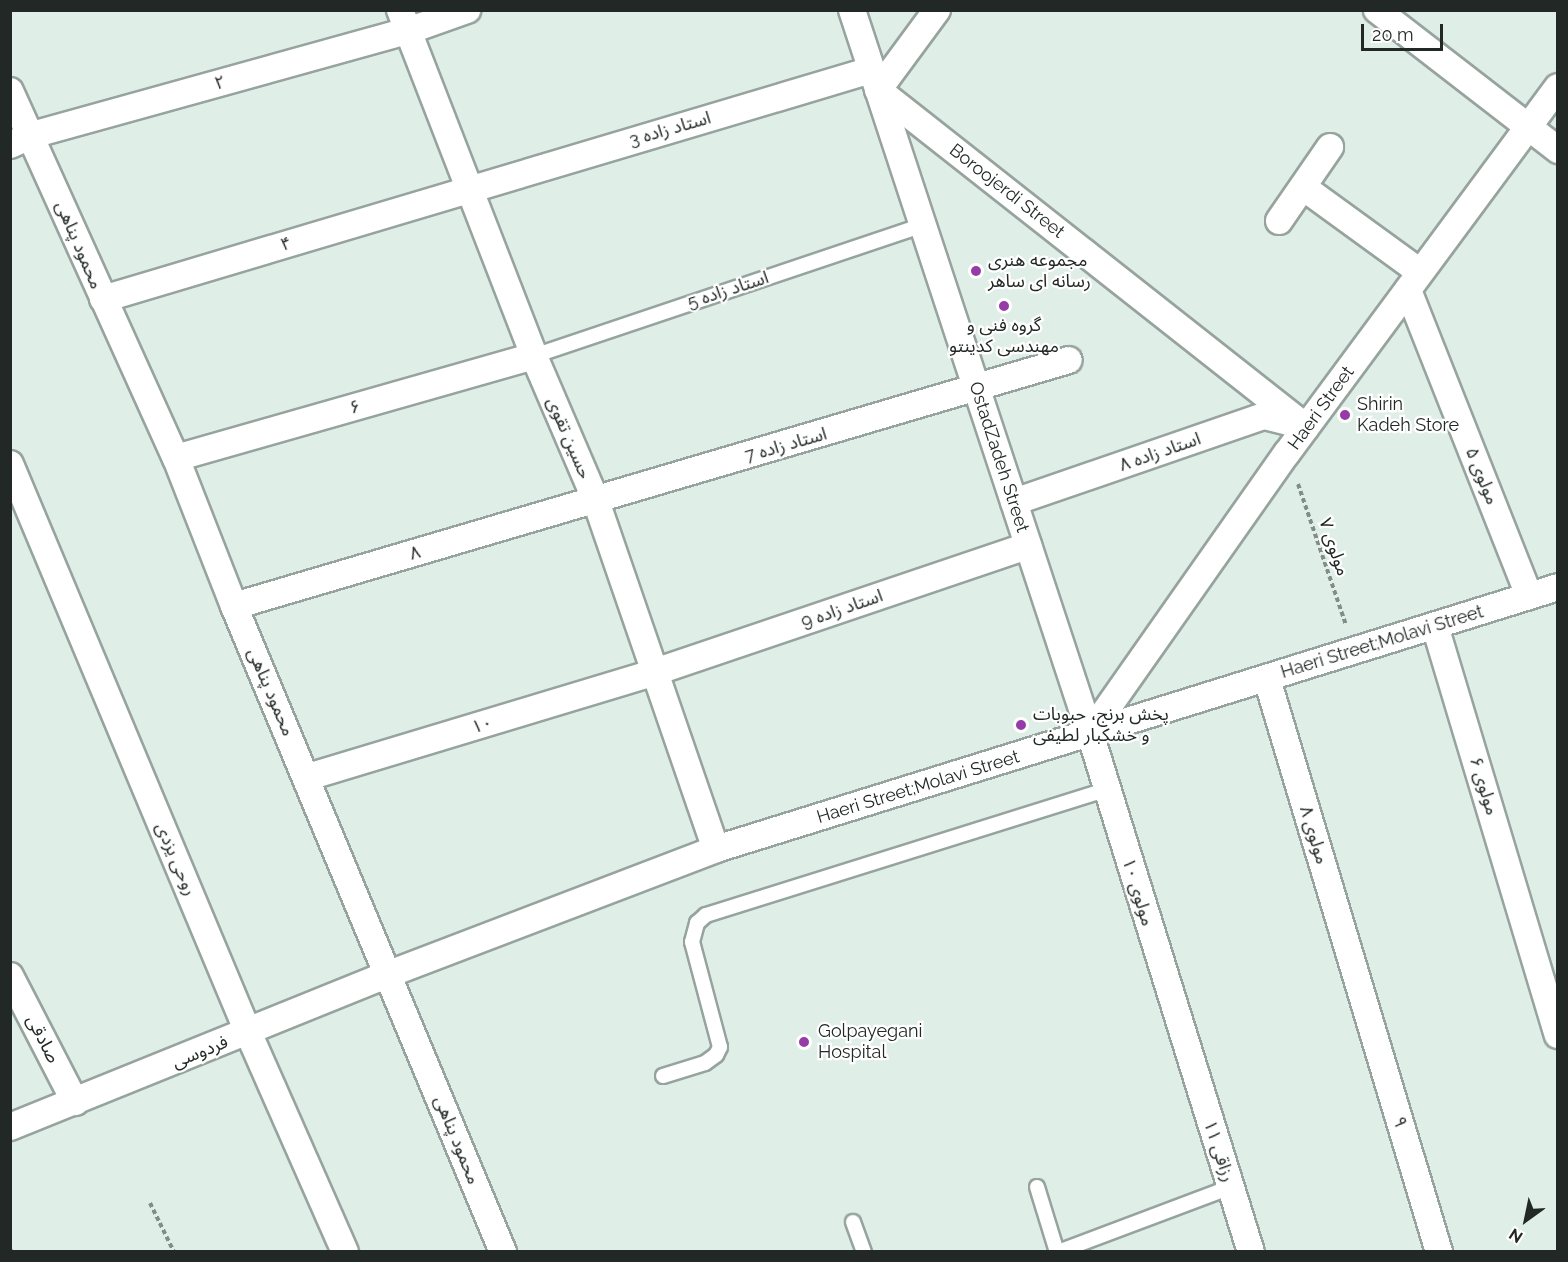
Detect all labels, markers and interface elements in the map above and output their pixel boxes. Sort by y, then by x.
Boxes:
scale bar [1364,12,1446,50]
text: 20 m [1372,24,1414,45]
street label: ۲ [212,71,228,95]
street label: استاد زاده 3 [627,107,713,151]
street label: Boroojerdi Street [945,139,1069,243]
street label: محمود پناهی [51,198,107,292]
street label: ۴ [278,232,294,256]
place label: مجموعه هنری رسانه ای ساهر [988,250,1091,292]
marker: مجموعه هنری رسانه ای ساهر [969,264,983,278]
street label: استاد زاده 5 [685,267,771,313]
marker: گروه فنی و مهندسی کدینتو [997,299,1011,313]
place label: گروه فنی و مهندسی کدینتو [949,315,1059,358]
street label: Haeri Street [1283,362,1359,454]
street label: OstadZadeh Street [964,379,1034,535]
street label: حسین تقوی [542,394,596,482]
place label: Shirin Kadeh Store [1357,394,1459,436]
street label: ۶ [347,395,363,419]
marker: Shirin Kadeh Store [1338,408,1352,422]
street label: استاد زاده 7 [743,423,829,467]
street label: استاد زاده ۸ [1116,428,1204,476]
street label: مولوی ۵ [1461,444,1503,508]
street label: مولوی ۷ [1314,515,1354,579]
street label: ۸ [407,541,423,565]
street label: استاد زاده 9 [798,585,886,633]
street label: Haeri Street;Molavi Street [1278,601,1486,683]
street label: محمود پناهی [243,645,299,739]
place label: پخش برنج، حبوبات و خشکبار لطیفی [1033,704,1169,746]
street label: ۱۰ [469,712,495,738]
marker: پخش برنج، حبوبات و خشکبار لطیفی [1014,718,1028,732]
street label: Haeri Street;Molavi Street [814,746,1022,828]
street label: مولوی ۶ [1465,754,1503,818]
street label: مولوی ۸ [1295,803,1333,867]
street label: روحی یزدی [151,819,201,899]
street label: مولوی ۱۰ [1117,855,1159,929]
street label: صادقی [22,1011,64,1067]
place label: Golpayegani Hospital [818,1021,922,1064]
street label: فردوسی [169,1031,231,1073]
marker: Golpayegani Hospital [795,1033,813,1051]
street label: محمود پناهی [429,1093,485,1187]
street label: ۹ [1388,1114,1412,1130]
street label: رزاقی ۱۱ [1199,1117,1239,1185]
north arrow [1496,1190,1556,1250]
text: N [1506,1224,1526,1247]

